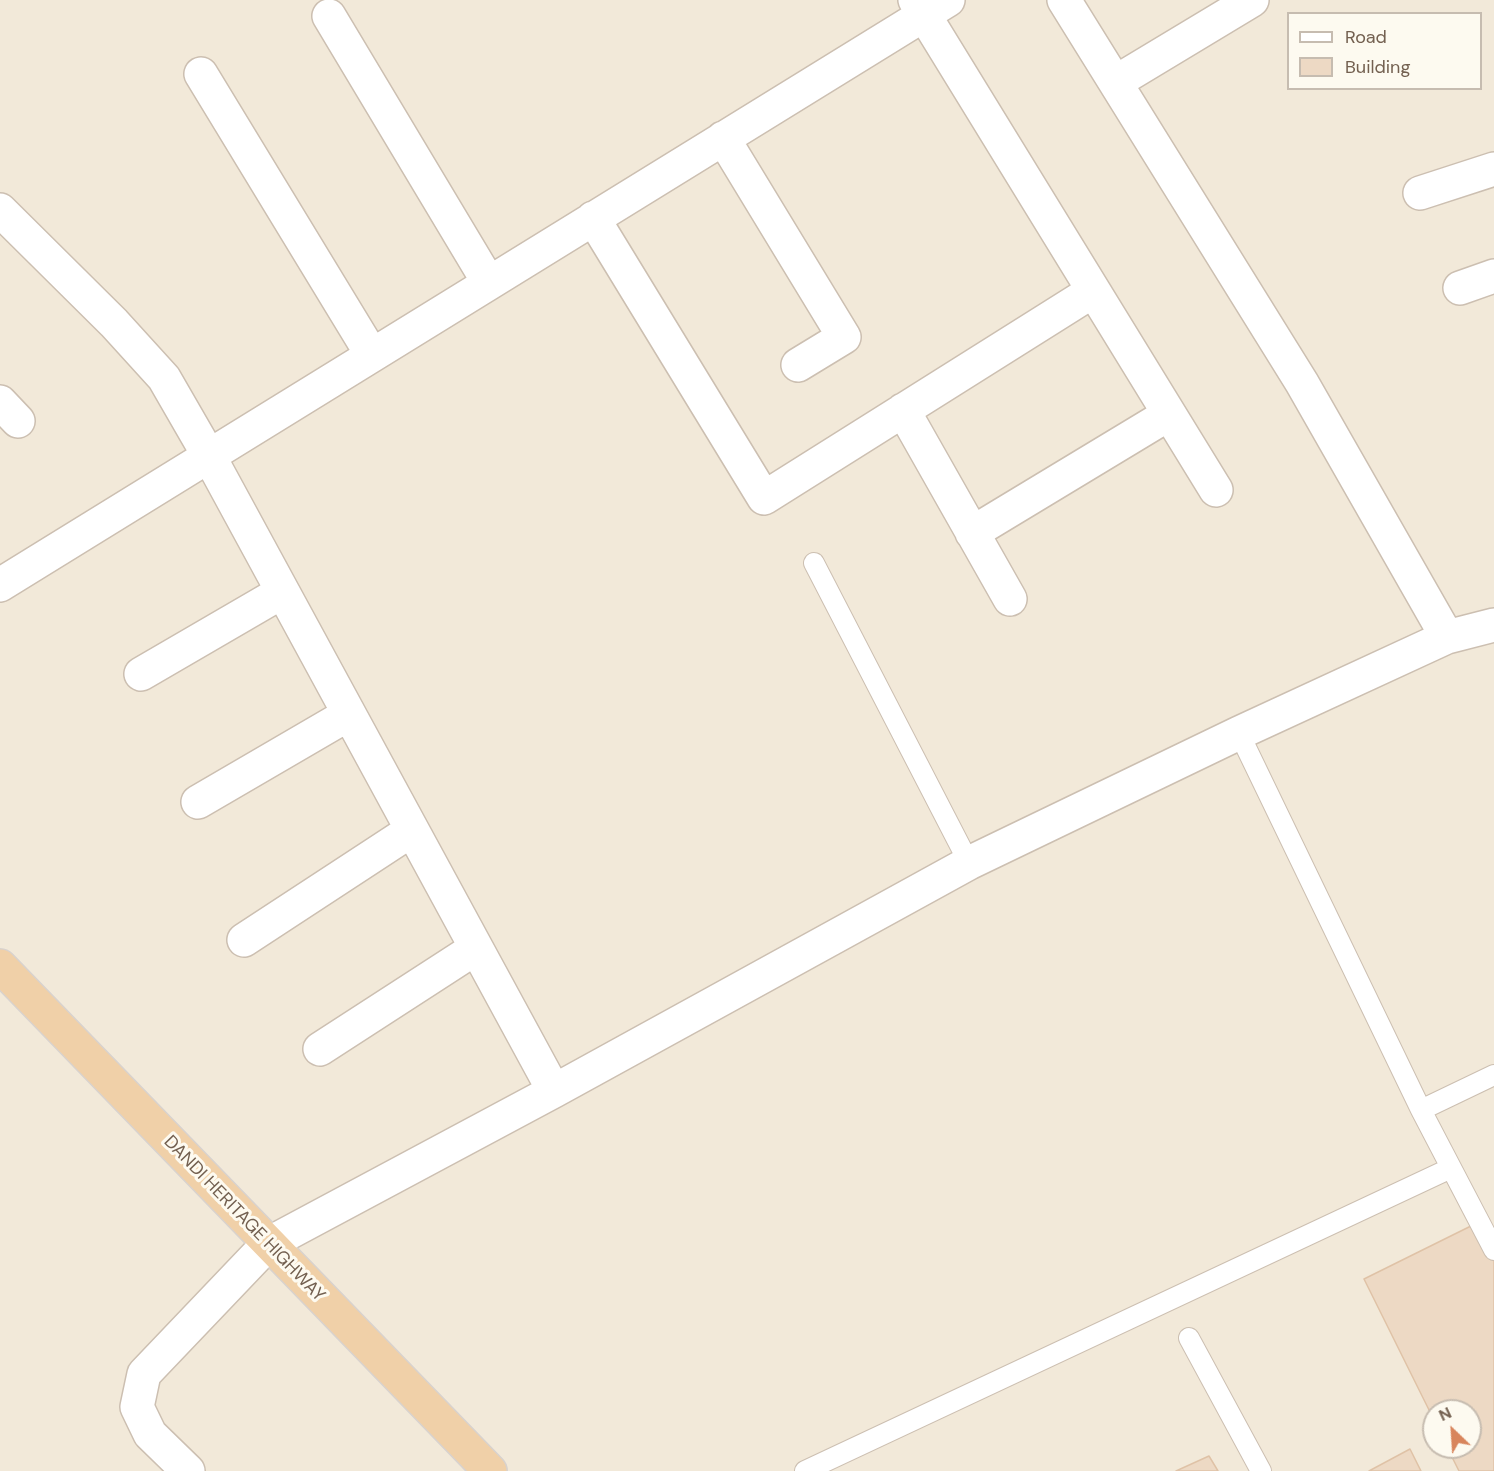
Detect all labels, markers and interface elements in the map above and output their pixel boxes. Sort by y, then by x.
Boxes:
legend [1287,12,1482,90]
text: Road [1345,25,1387,49]
text: Building [1345,55,1410,79]
street label: DANDI HERITAGE HIGHWAY [159,1131,329,1307]
north arrow [1422,1399,1482,1459]
text: N [1435,1402,1455,1426]

